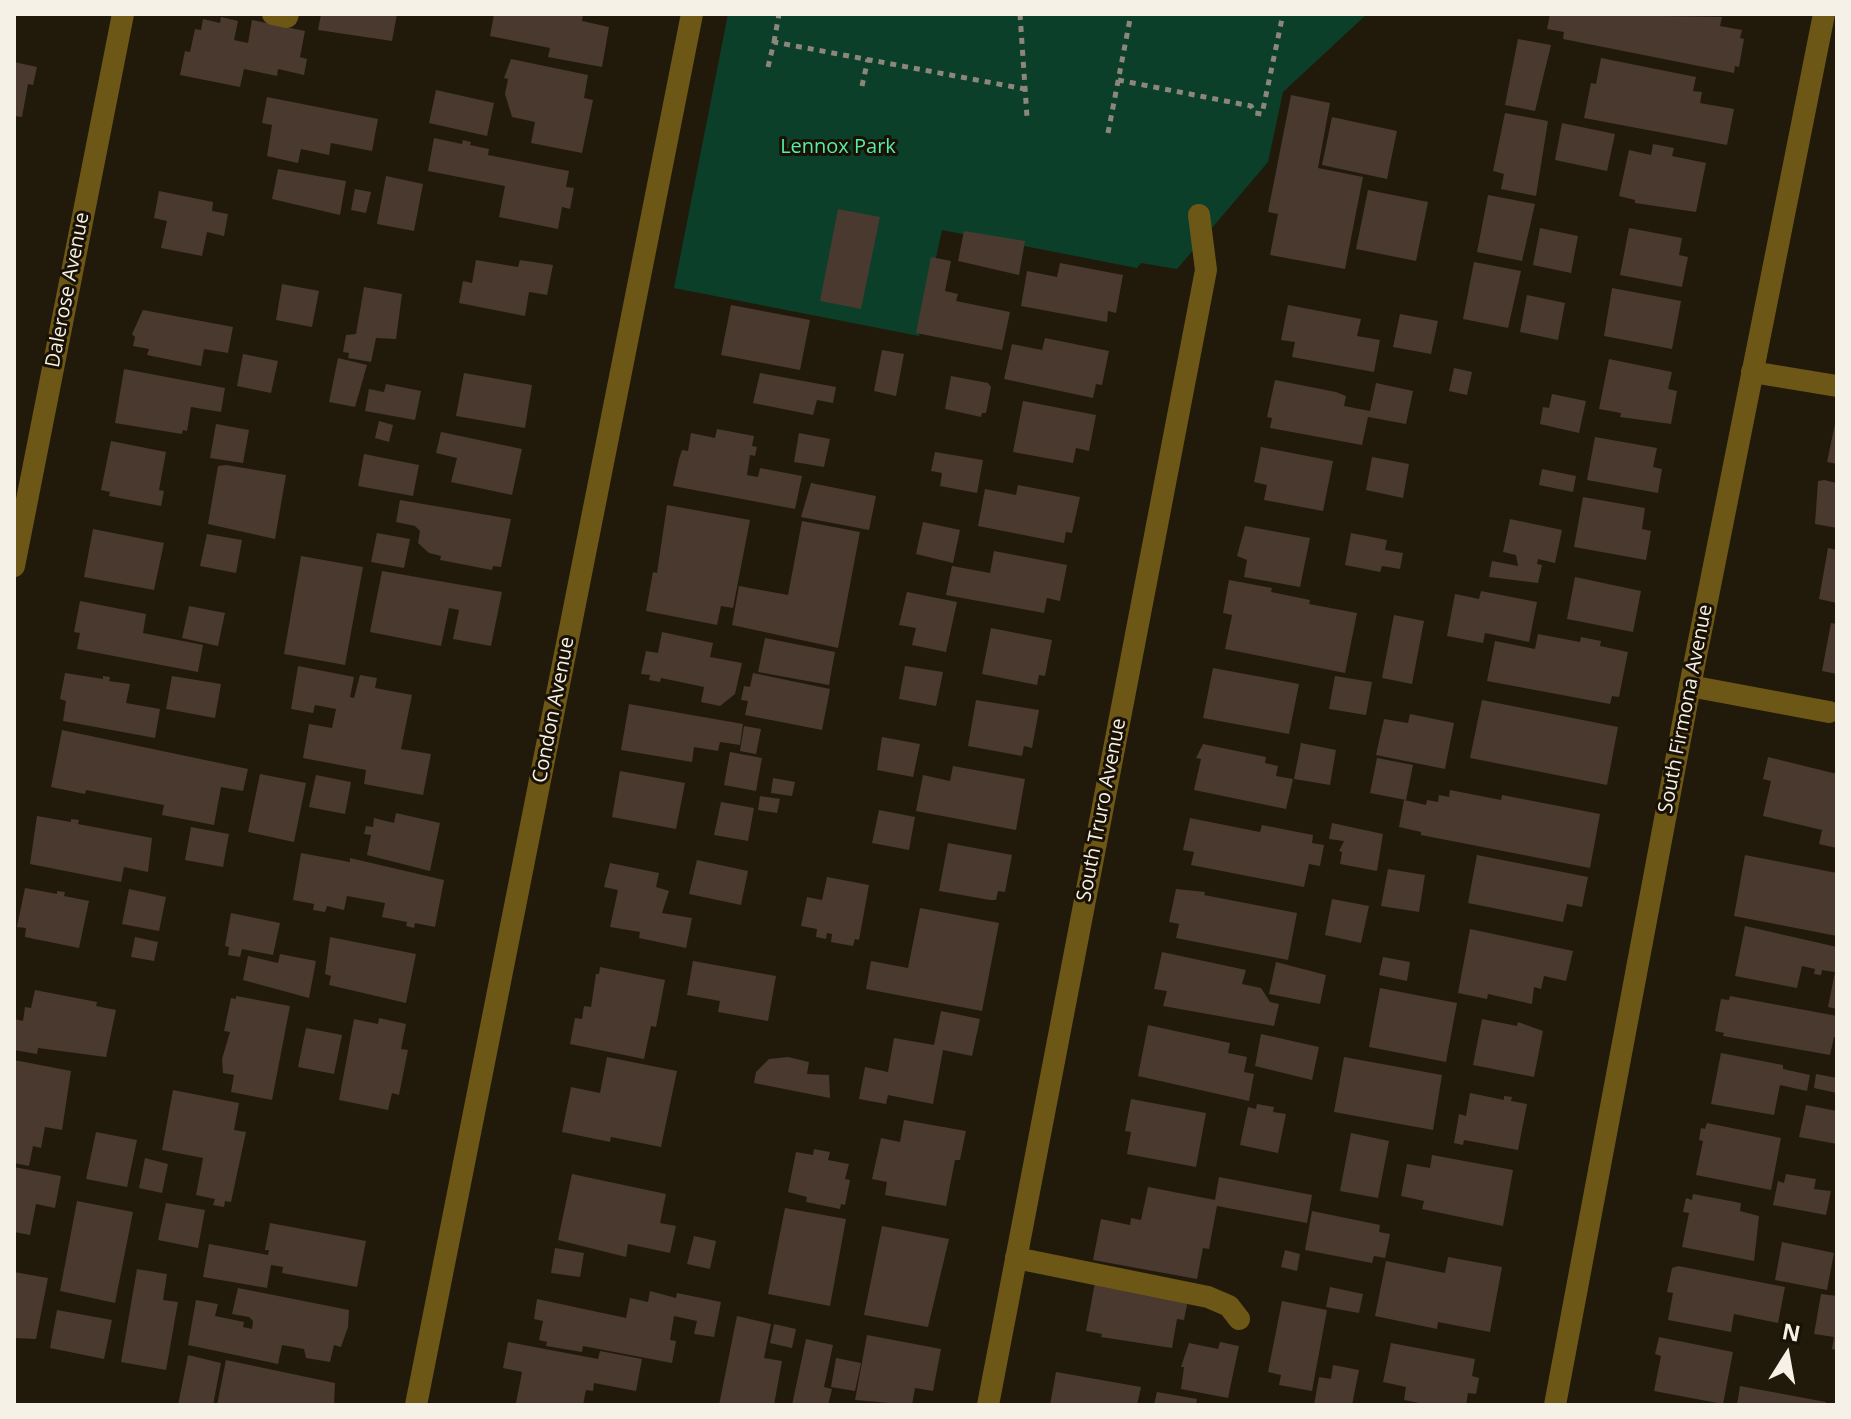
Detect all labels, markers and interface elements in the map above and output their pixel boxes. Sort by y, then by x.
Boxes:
park label: Lennox Park [780,135,896,159]
street label: Dalerose Avenue [41,210,95,370]
street label: South Firmona Avenue [1654,603,1718,815]
street label: Condon Avenue [528,635,580,785]
street label: South Truro Avenue [1072,716,1132,904]
north arrow [1747,1315,1827,1395]
text: N [1780,1315,1803,1348]

